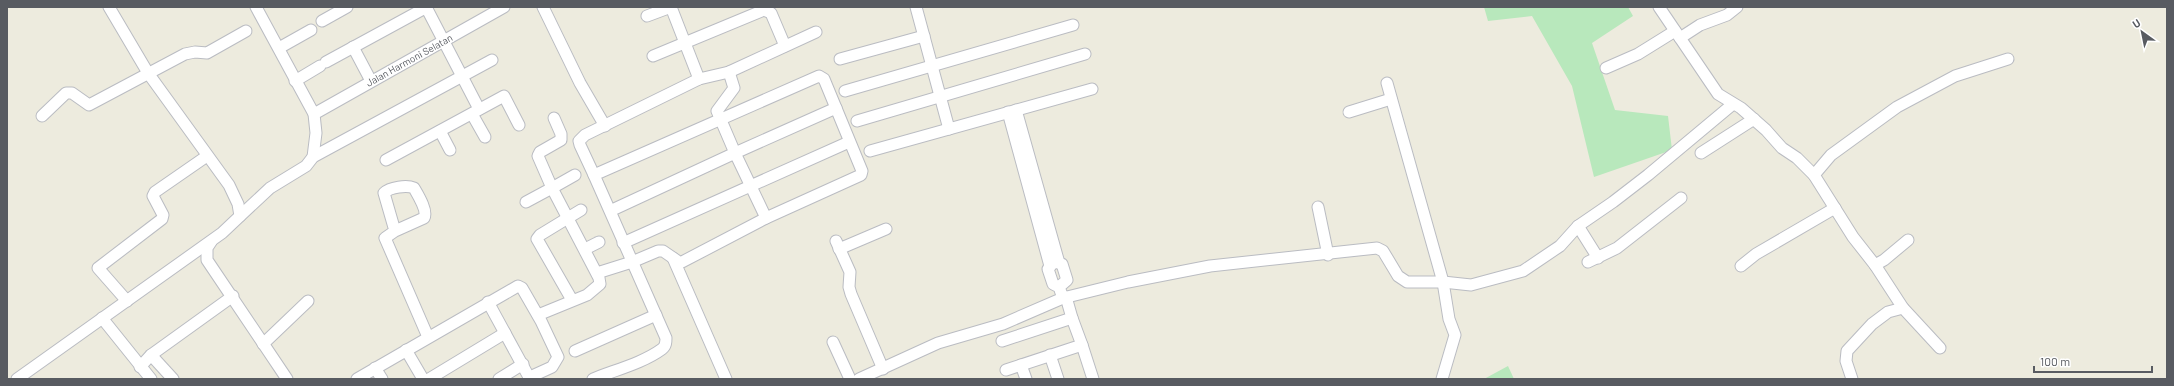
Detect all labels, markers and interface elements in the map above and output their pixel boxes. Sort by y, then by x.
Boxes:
north arrow [2122,12,2162,52]
text: U [2130,16,2143,31]
street label: Jalan Harmoni Selatan [364,31,454,89]
scale bar [2034,348,2152,374]
text: 100 m [2040,354,2070,368]

